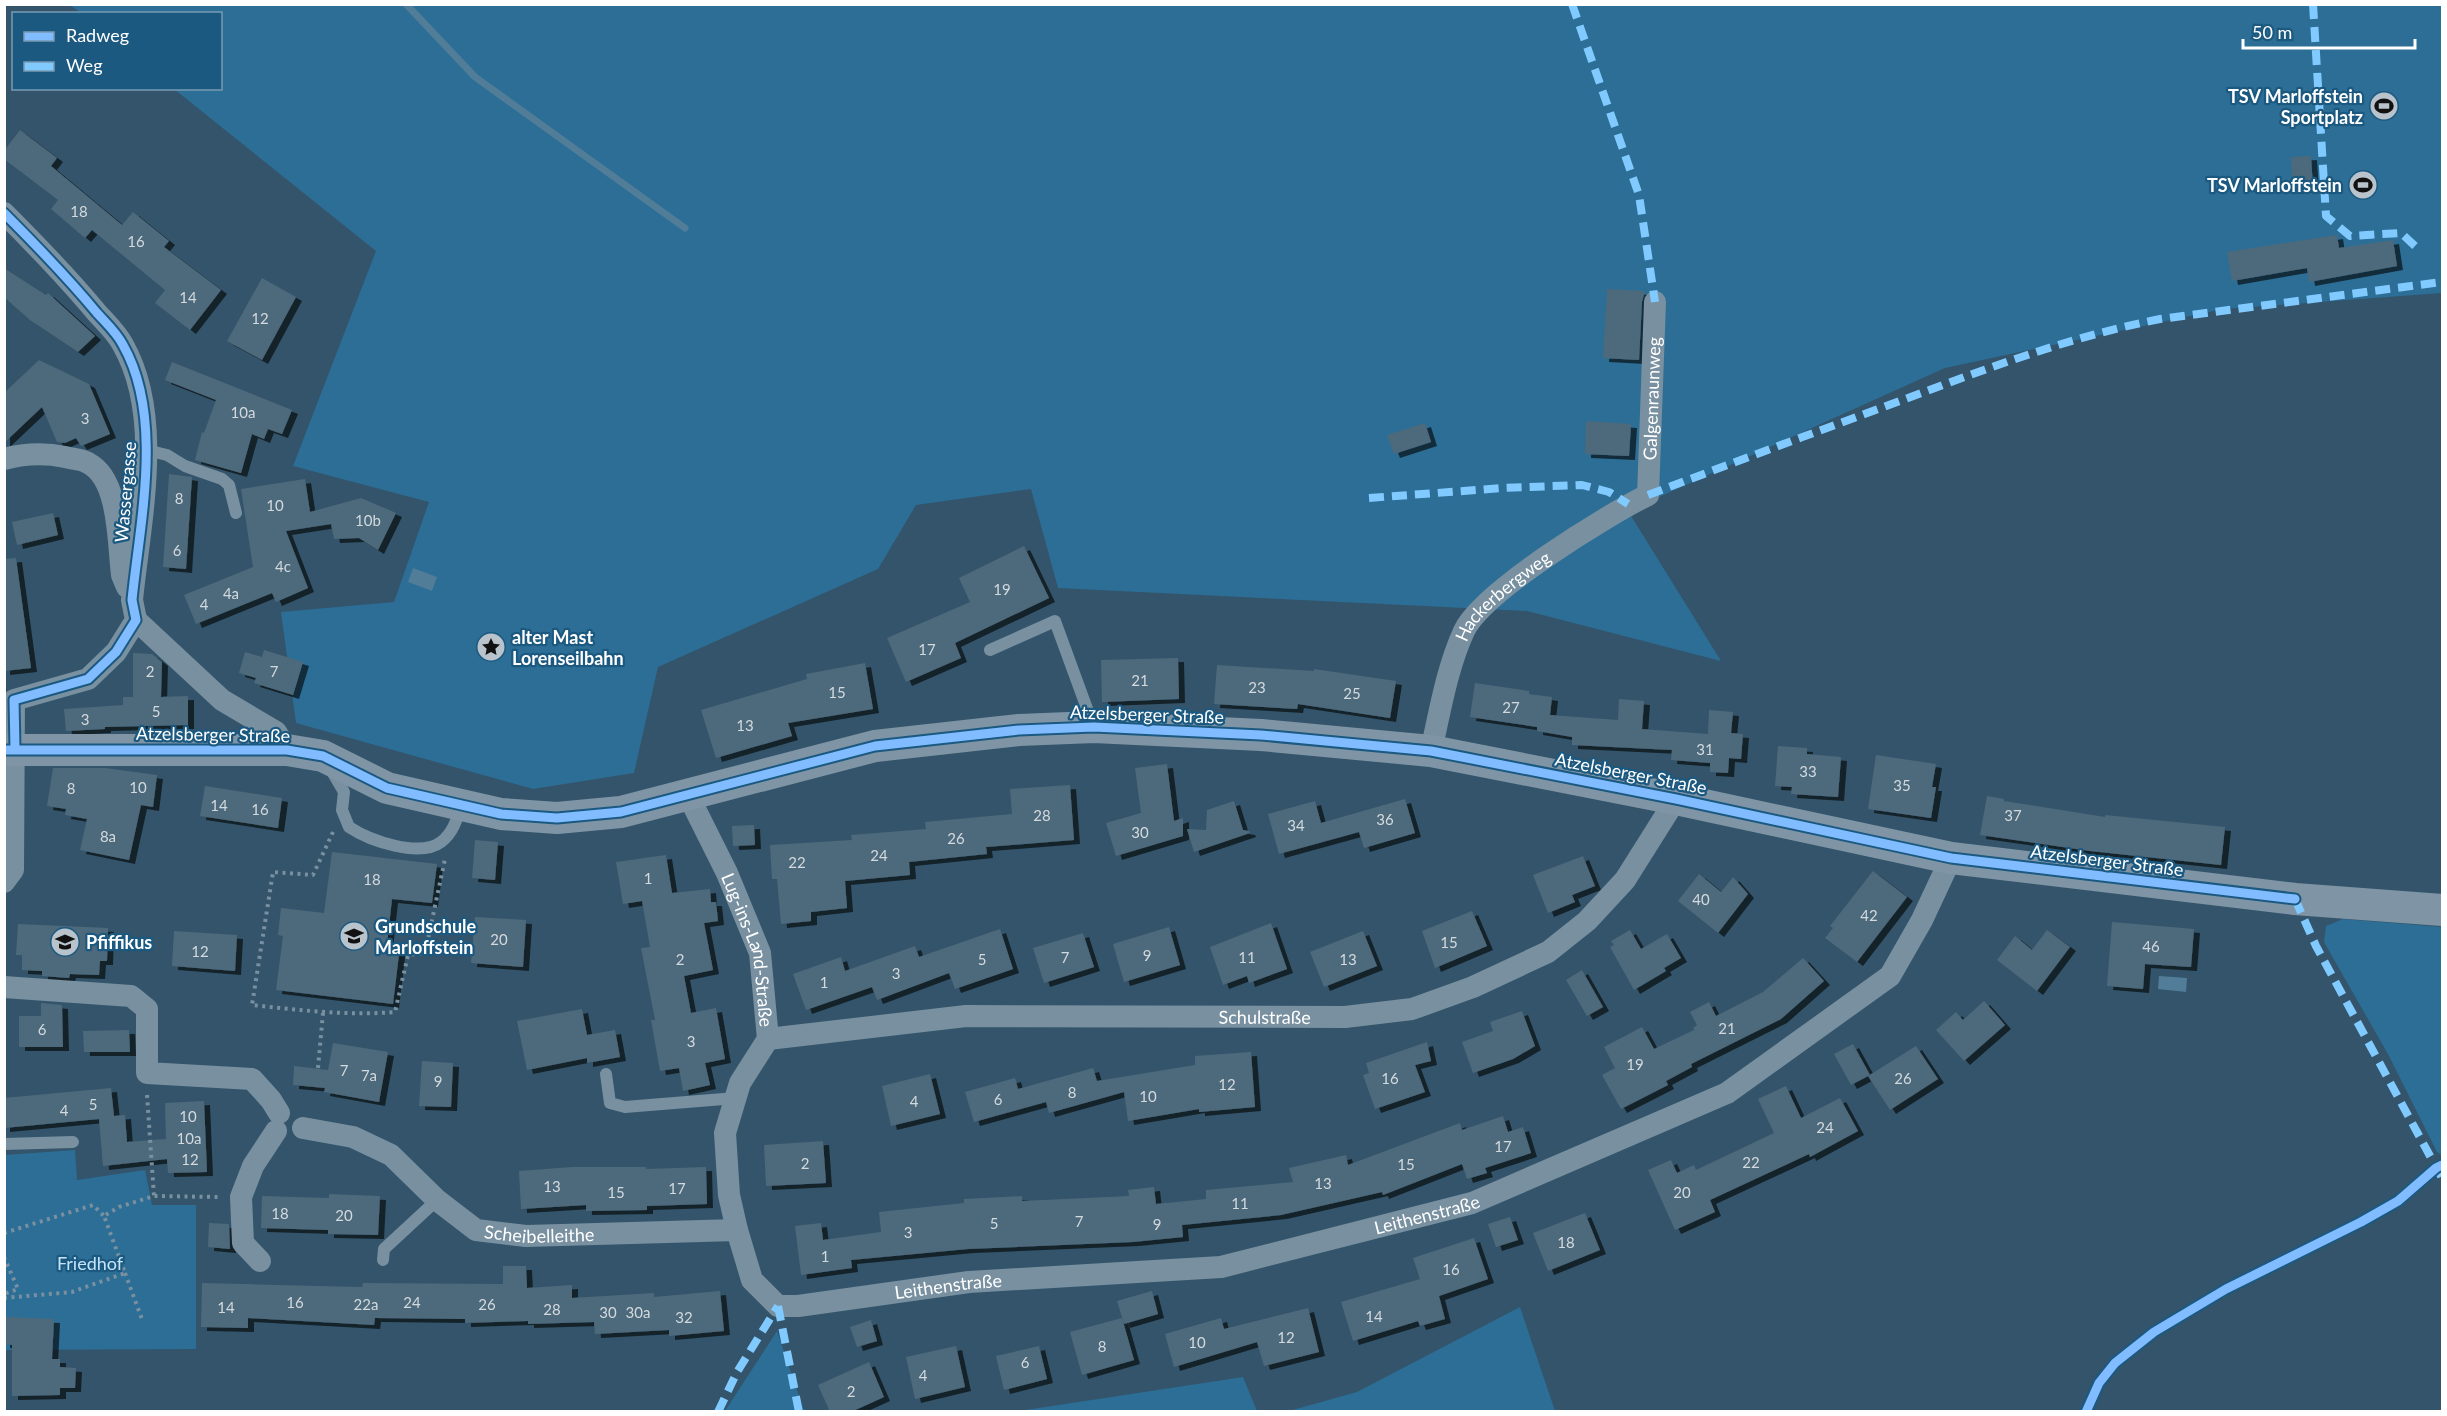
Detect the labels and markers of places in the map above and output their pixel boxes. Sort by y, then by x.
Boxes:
place label: TSV Marloffstein Sportplatz [2228,85,2363,128]
sports icon: TSV Marloffstein Sportplatz [2368,90,2400,122]
sports icon: TSV Marloffstein [2347,169,2379,201]
place label: TSV Marloffstein [2207,174,2342,196]
place label: alter Mast Lorenseilbahn [512,626,624,669]
place icon: alter Mast Lorenseilbahn [475,631,507,663]
place label: Grundschule Marloffstein [375,915,477,958]
school or university icon: Grundschule Marloffstein [338,920,370,952]
school or university icon: Pfiffikus [49,926,81,958]
place label: Pfiffikus [86,931,152,953]

